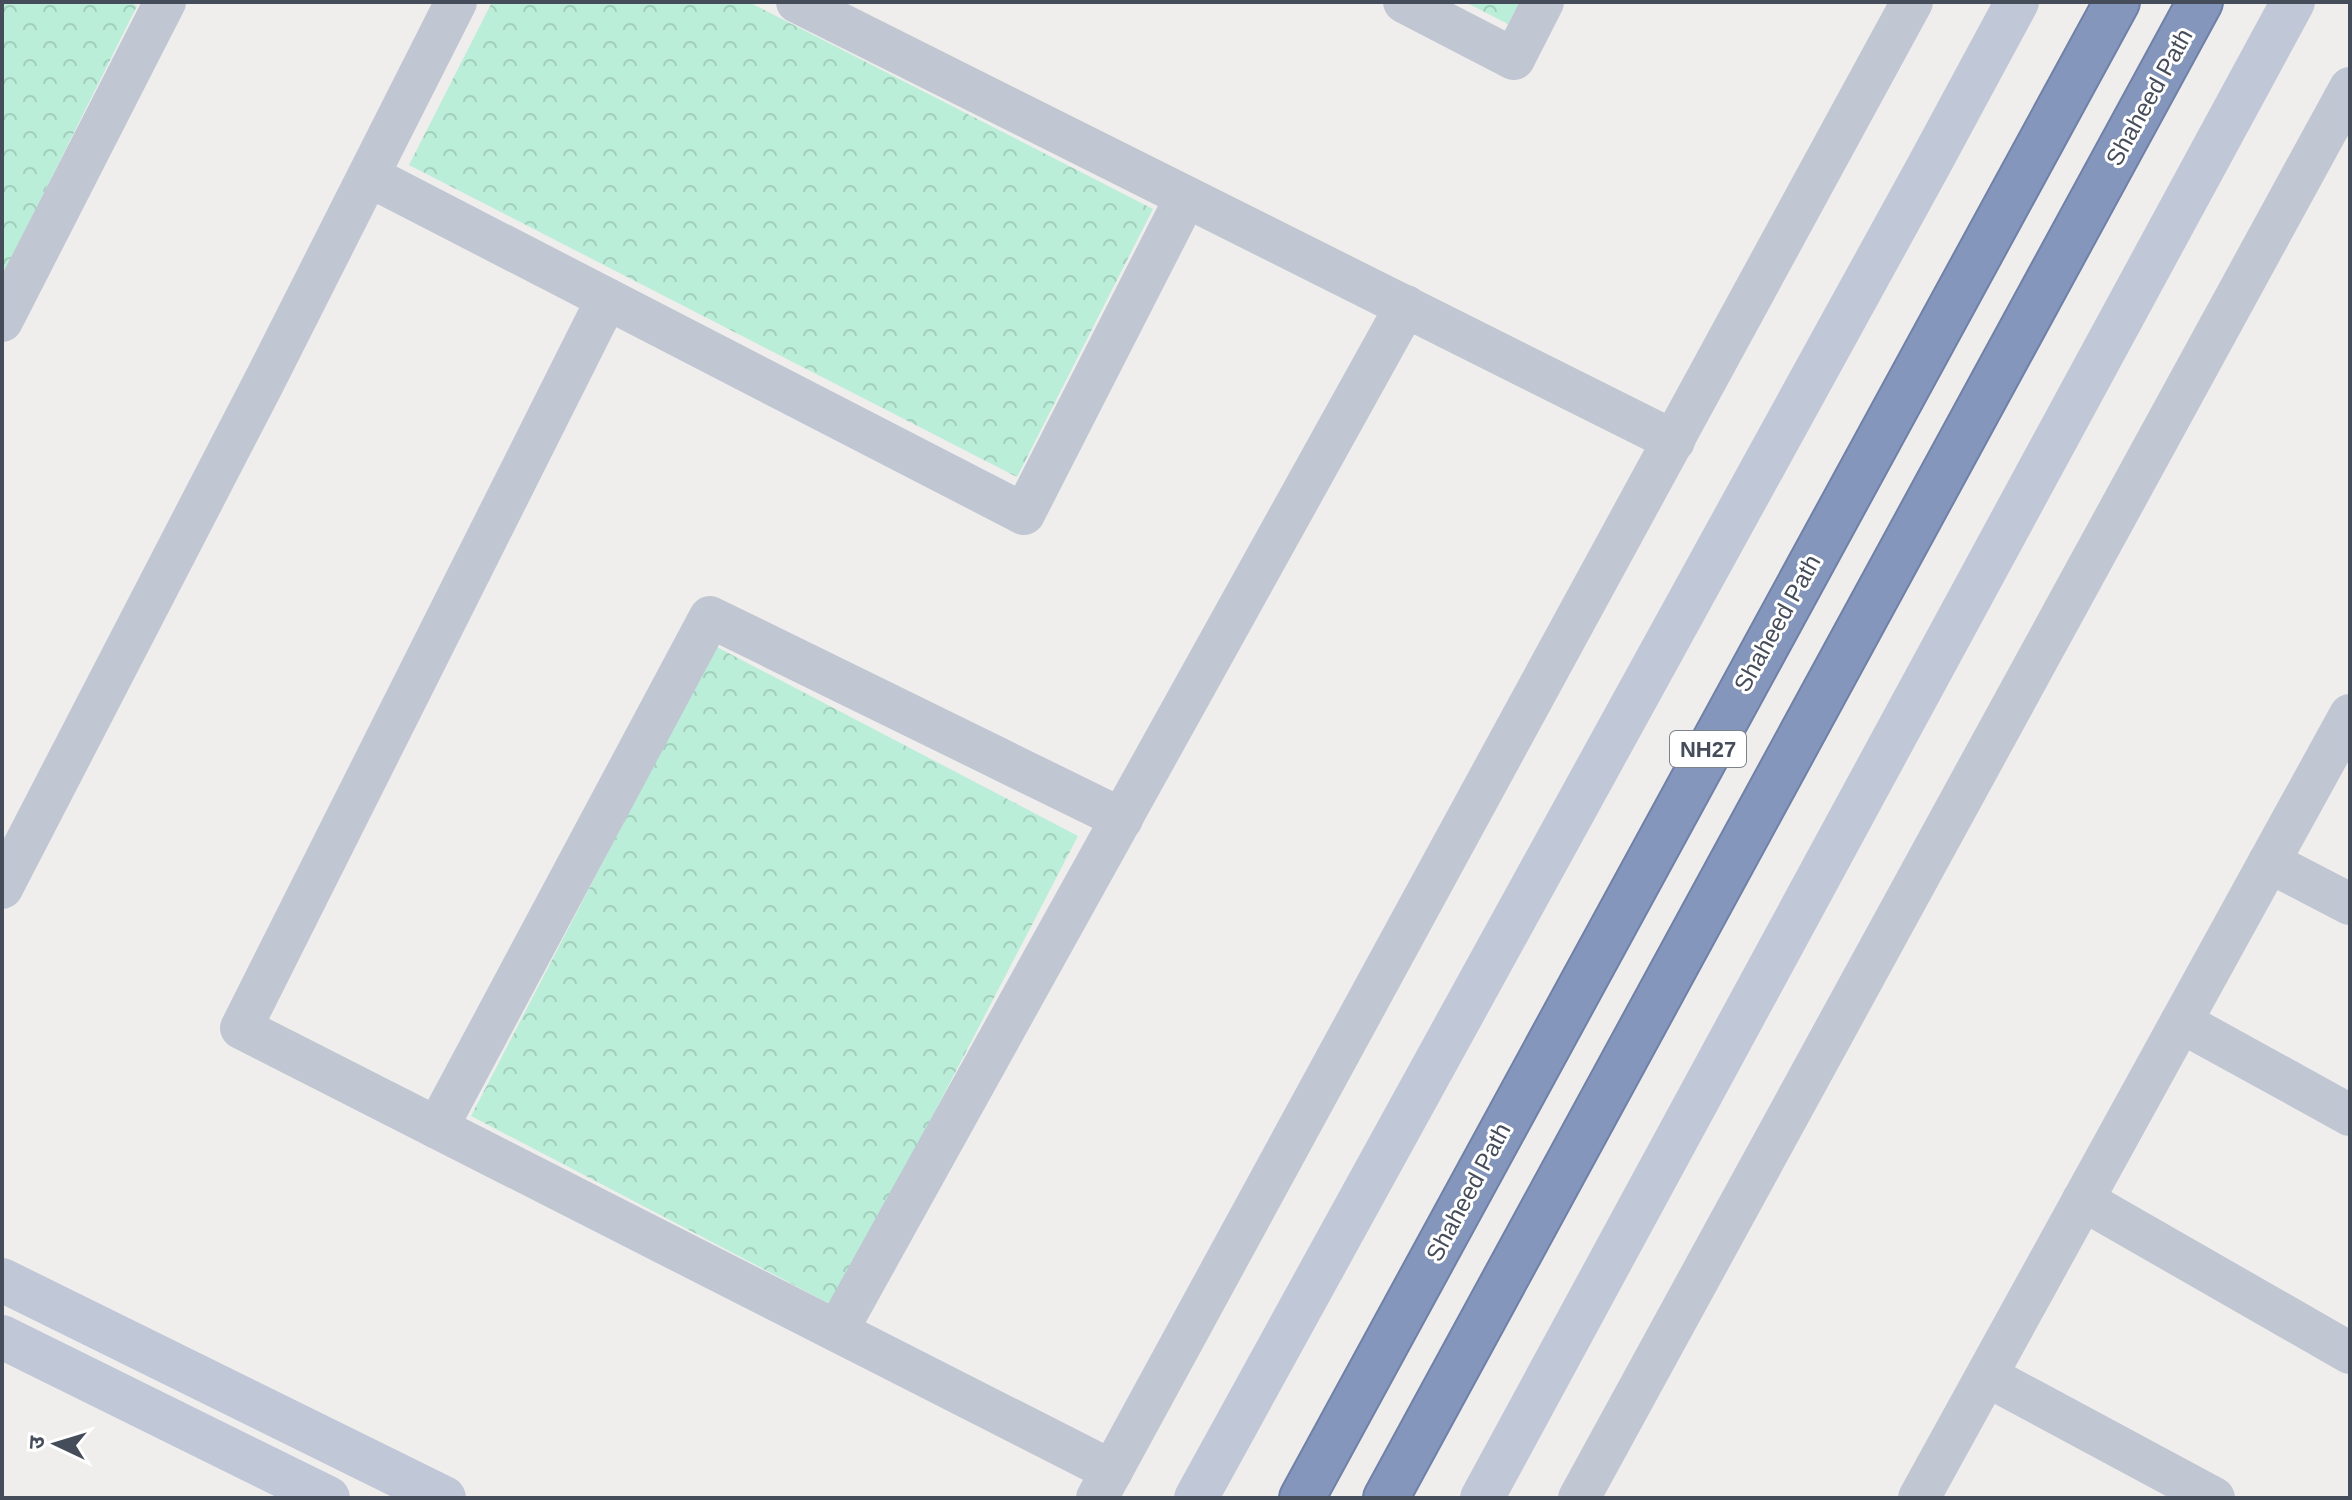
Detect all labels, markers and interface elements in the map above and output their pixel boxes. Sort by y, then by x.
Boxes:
street label: Shaheed Path [2100,24,2198,170]
street label: Shaheed Path [1728,550,1826,696]
road number: NH27 [1670,731,1746,767]
street label: Shaheed Path [1420,1118,1516,1266]
north arrow [16,1404,96,1484]
text: उ [24,1434,50,1450]

